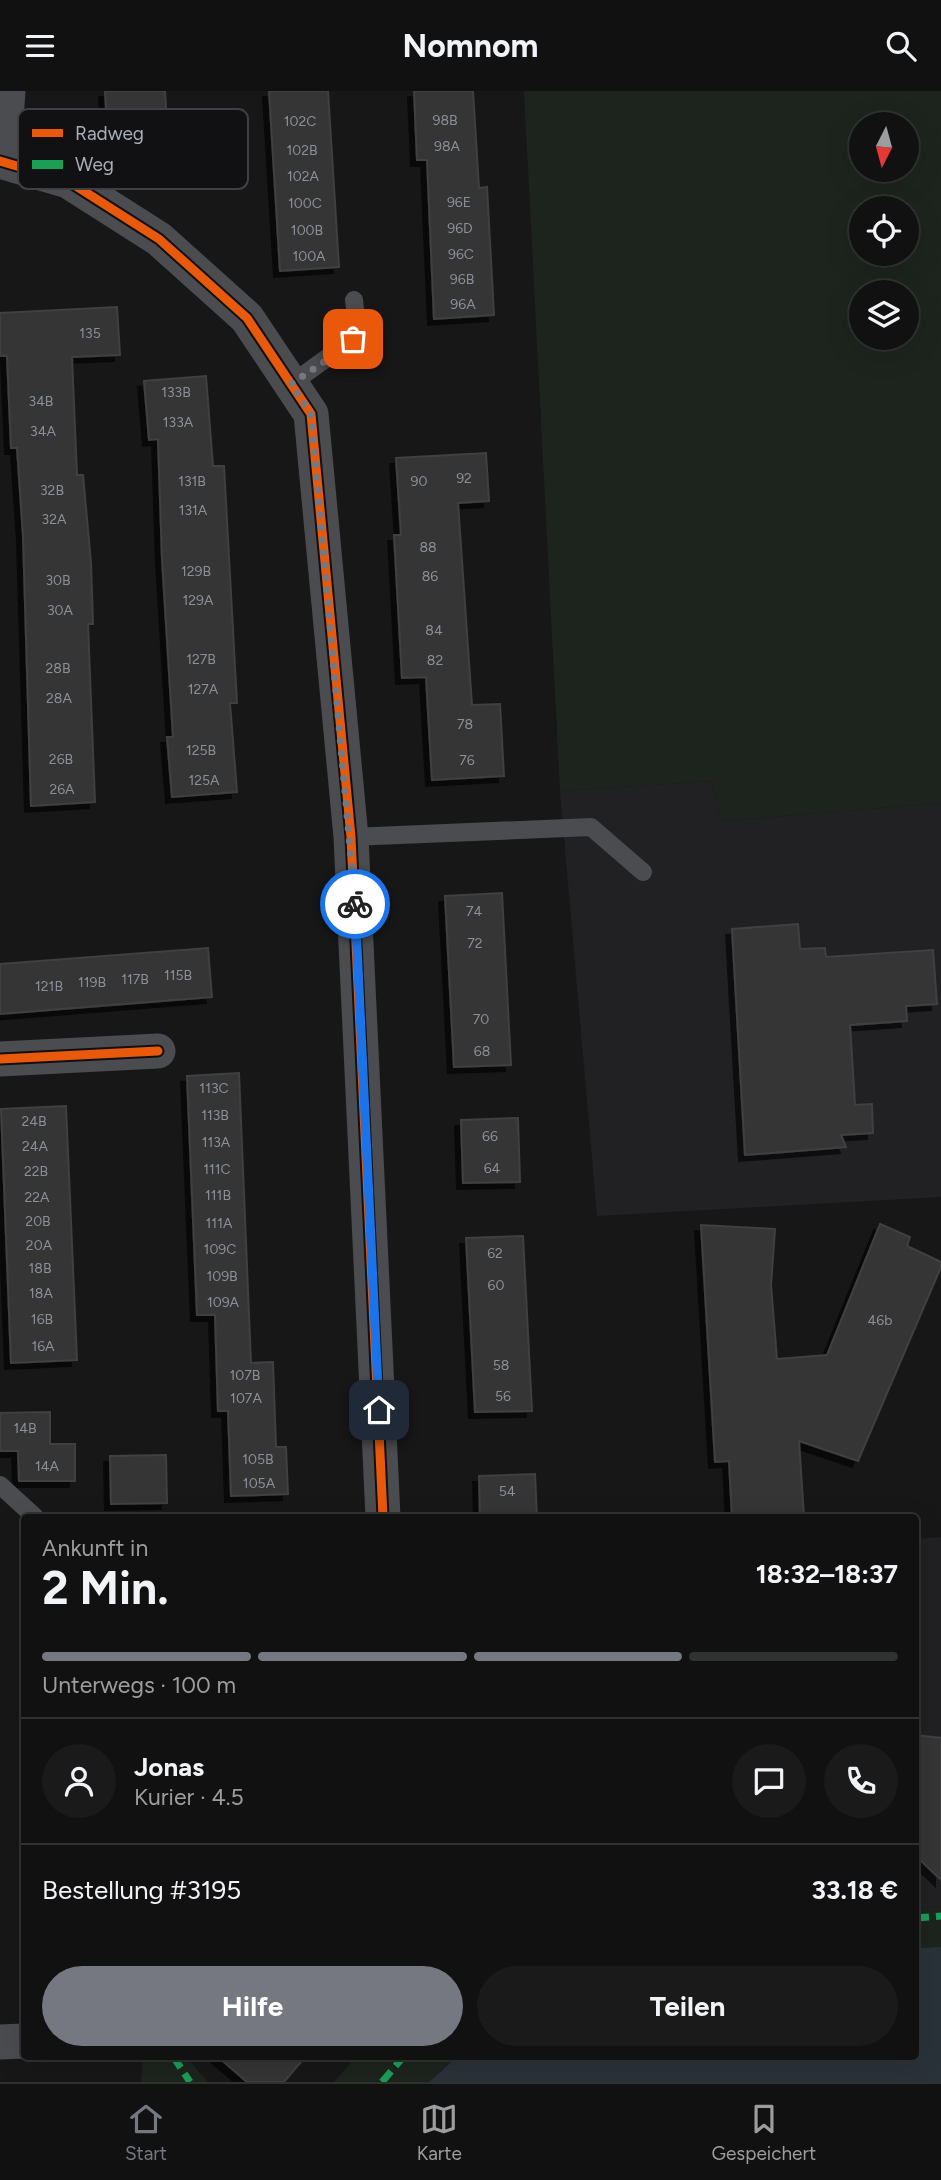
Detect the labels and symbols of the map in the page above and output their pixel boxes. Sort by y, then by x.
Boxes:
legend [18,109,248,189]
house number: 98B [432,112,458,129]
north arrow [849,112,919,182]
house number: 102C [284,113,316,130]
text: Radweg [75,122,144,145]
house number: 98A [434,138,461,155]
house number: 102B [286,142,318,159]
text: Weg [75,153,114,176]
house number: 102A [287,168,320,185]
house number: 96E [447,194,471,211]
house number: 100C [288,195,322,212]
house number: 96D [447,220,473,237]
house number: 100B [291,222,323,239]
house number: 96C [448,246,474,263]
house number: 100A [292,248,326,265]
house number: 96B [450,271,474,288]
house number: 96A [450,296,476,313]
pin [323,309,383,369]
house number: 135 [79,325,101,342]
house number: 133B [161,384,191,401]
house number: 34B [29,393,53,410]
house number: 133A [163,414,194,431]
house number: 34A [30,423,56,440]
house number: 92 [456,470,472,487]
house number: 131B [178,473,206,490]
house number: 90 [411,473,427,490]
house number: 32B [40,482,64,499]
house number: 131A [179,502,208,519]
house number: 32A [42,511,67,528]
house number: 88 [419,539,437,556]
house number: 129B [181,563,211,580]
house number: 86 [422,568,438,585]
house number: 30B [45,572,71,589]
house number: 129A [182,592,214,609]
house number: 30A [47,602,74,619]
house number: 84 [425,622,443,639]
house number: 127B [186,651,216,668]
house number: 82 [427,652,443,669]
house number: 28B [46,660,70,677]
house number: 127A [188,681,219,698]
house number: 28A [46,690,72,707]
house number: 78 [457,716,473,733]
house number: 125B [186,742,216,759]
house number: 26B [49,751,73,768]
house number: 76 [459,752,475,769]
house number: 125A [188,772,220,789]
house number: 26A [49,781,75,798]
courier [320,869,390,939]
house number: 74 [466,903,482,920]
house number: 72 [467,935,483,952]
house number: 115B [164,967,192,984]
house number: 117B [121,971,149,988]
house number: 119B [78,974,106,991]
house number: 121B [35,978,63,995]
house number: 70 [473,1011,489,1028]
house number: 68 [474,1043,490,1060]
house number: 113C [199,1080,229,1097]
house number: 113B [201,1107,229,1124]
house number: 24B [21,1113,47,1130]
house number: 66 [482,1128,498,1145]
house number: 113A [202,1134,231,1151]
house number: 24A [22,1138,49,1155]
house number: 64 [484,1160,501,1177]
house number: 111C [203,1161,231,1178]
house number: 22B [24,1163,48,1180]
house number: 111B [205,1187,231,1204]
house number: 22A [24,1189,50,1206]
house number: 20B [25,1213,51,1230]
house number: 111A [206,1215,233,1232]
house number: 20A [26,1237,53,1254]
house number: 109C [204,1241,236,1258]
house number: 62 [487,1245,503,1262]
house number: 18B [29,1260,51,1277]
house number: 109B [206,1268,238,1285]
house number: 60 [488,1277,504,1294]
house number: 18A [29,1285,53,1302]
house number: 109A [207,1294,240,1311]
house number: 16B [31,1311,53,1328]
house number: 46b [868,1312,892,1329]
house number: 16A [31,1338,55,1355]
house number: 58 [493,1357,509,1374]
house number: 107B [230,1367,260,1384]
pin [349,1380,409,1440]
house number: 56 [495,1388,511,1405]
house number: 107A [230,1390,262,1407]
house number: 14B [13,1420,37,1437]
house number: 105B [242,1451,274,1468]
house number: 14A [35,1458,59,1475]
house number: 105A [243,1475,276,1492]
house number: 54 [499,1483,516,1500]

